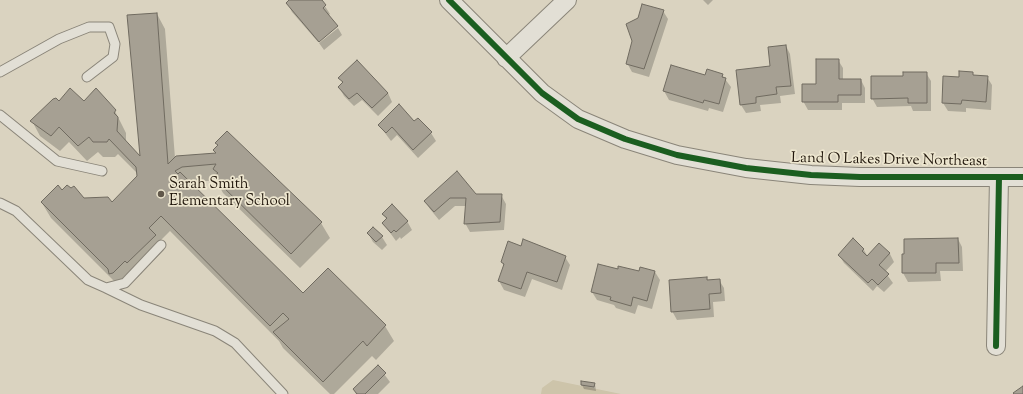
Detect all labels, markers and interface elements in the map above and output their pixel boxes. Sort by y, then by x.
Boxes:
street label: Land O Lakes Drive Northeast [791,150,987,172]
place label: Sarah Smith Elementary School [169,176,290,211]
marker: Sarah Smith Elementary School [156,189,166,199]

